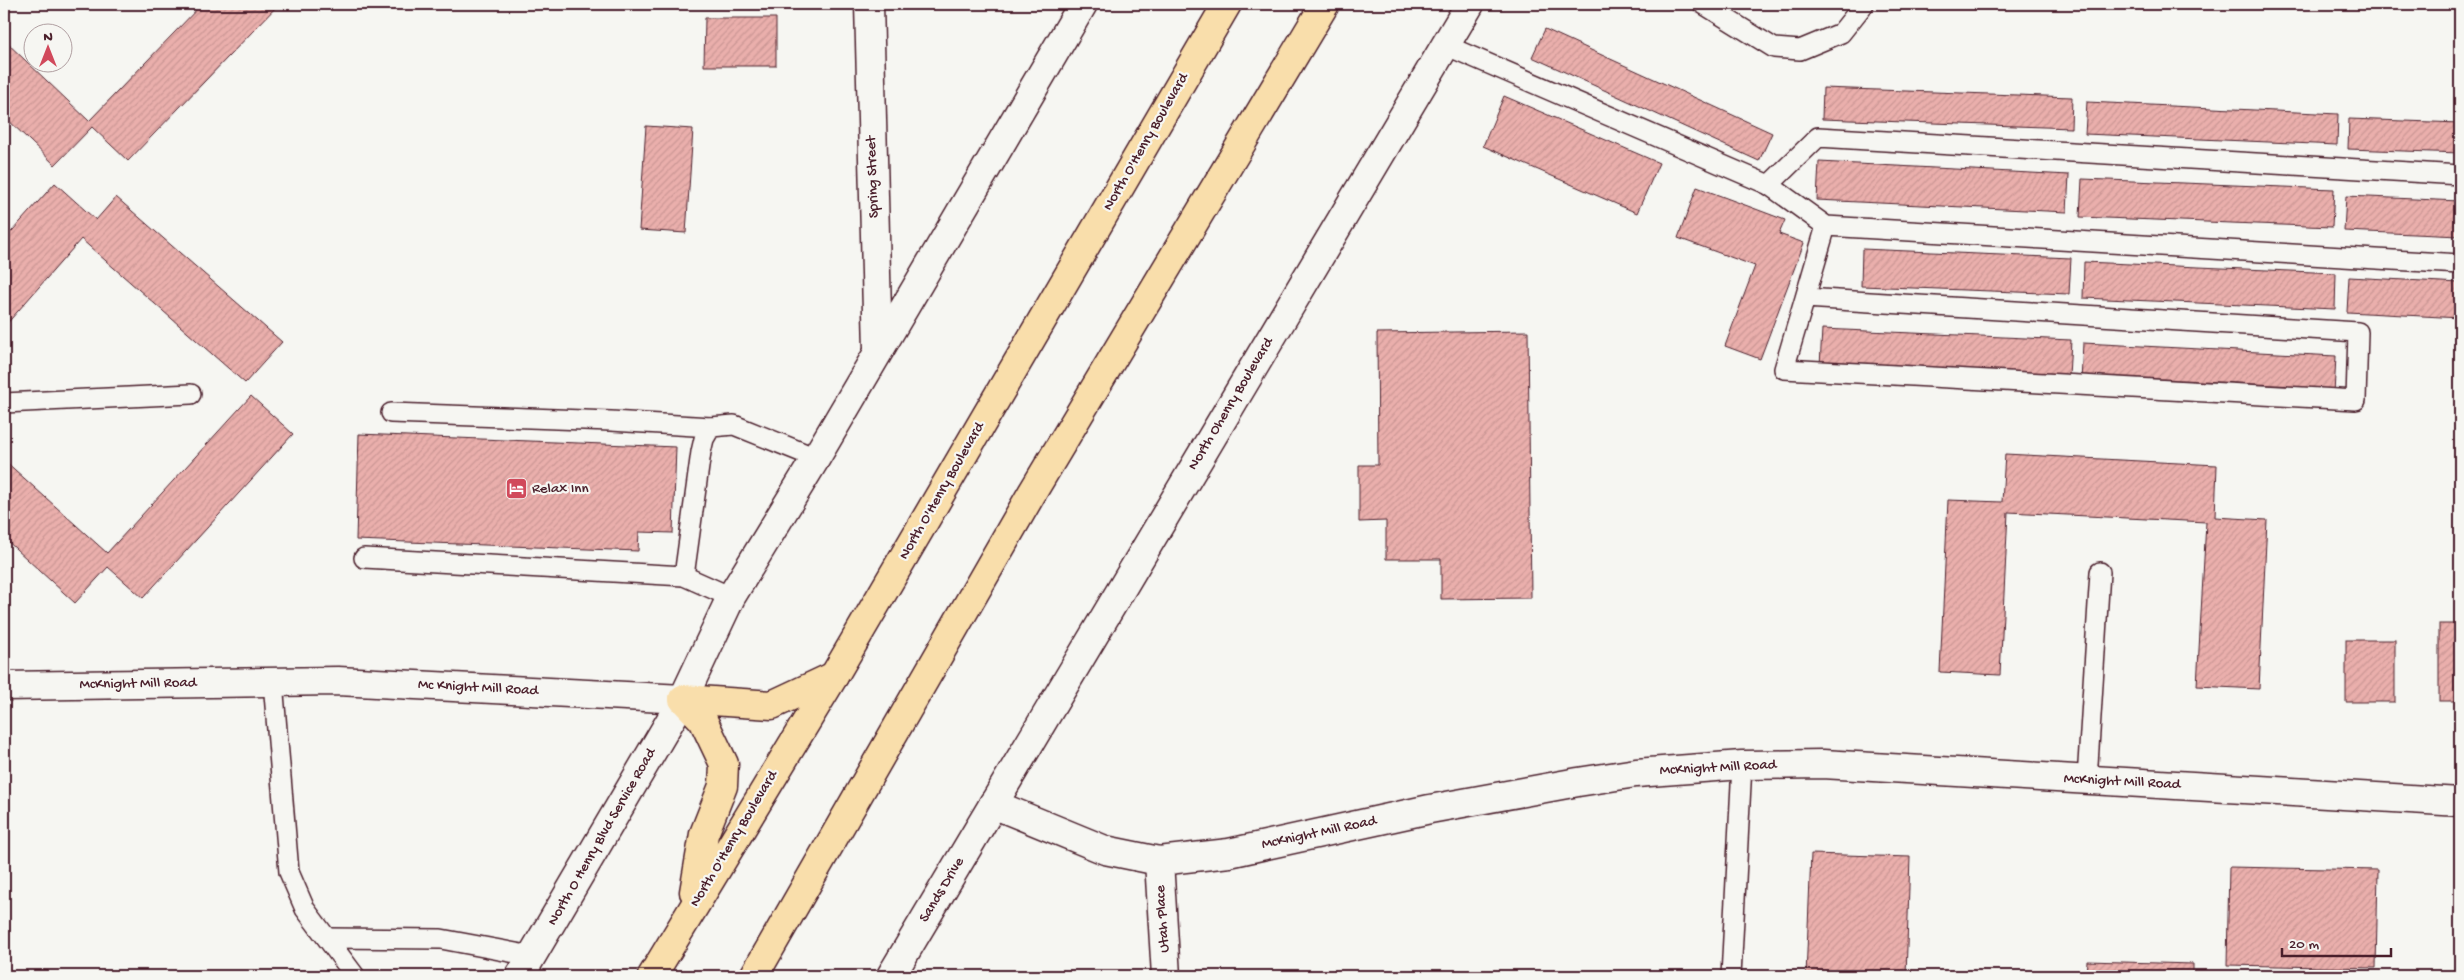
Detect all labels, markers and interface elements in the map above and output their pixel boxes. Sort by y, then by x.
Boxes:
north arrow [22,22,72,72]
text: N [43,29,53,46]
street label: North O'Henry Boulevard [1099,69,1193,214]
street label: Spring Street [863,134,883,218]
street label: North Ohenry Boulevard [1184,333,1278,474]
street label: North O'Henry Boulevard [895,418,989,563]
hotel icon: Relax Inn [504,477,528,501]
place label: Relax Inn [532,480,589,498]
street label: McKnight Mill Road [79,674,198,694]
street label: Mc Knight Mill Road [417,676,540,700]
street label: North O Henry Blvd Service Road [544,744,661,929]
street label: McKnight Mill Road [1659,756,1778,780]
street label: North O'Henry Boulevard [686,767,782,910]
street label: McKnight Mill Road [2063,770,2182,794]
street label: McKnight Mill Road [1260,812,1379,854]
street label: Sands Drive [915,854,969,926]
street label: Utah Place [1152,884,1174,953]
scale bar [2282,925,2390,957]
text: 20 m [2289,936,2319,954]

